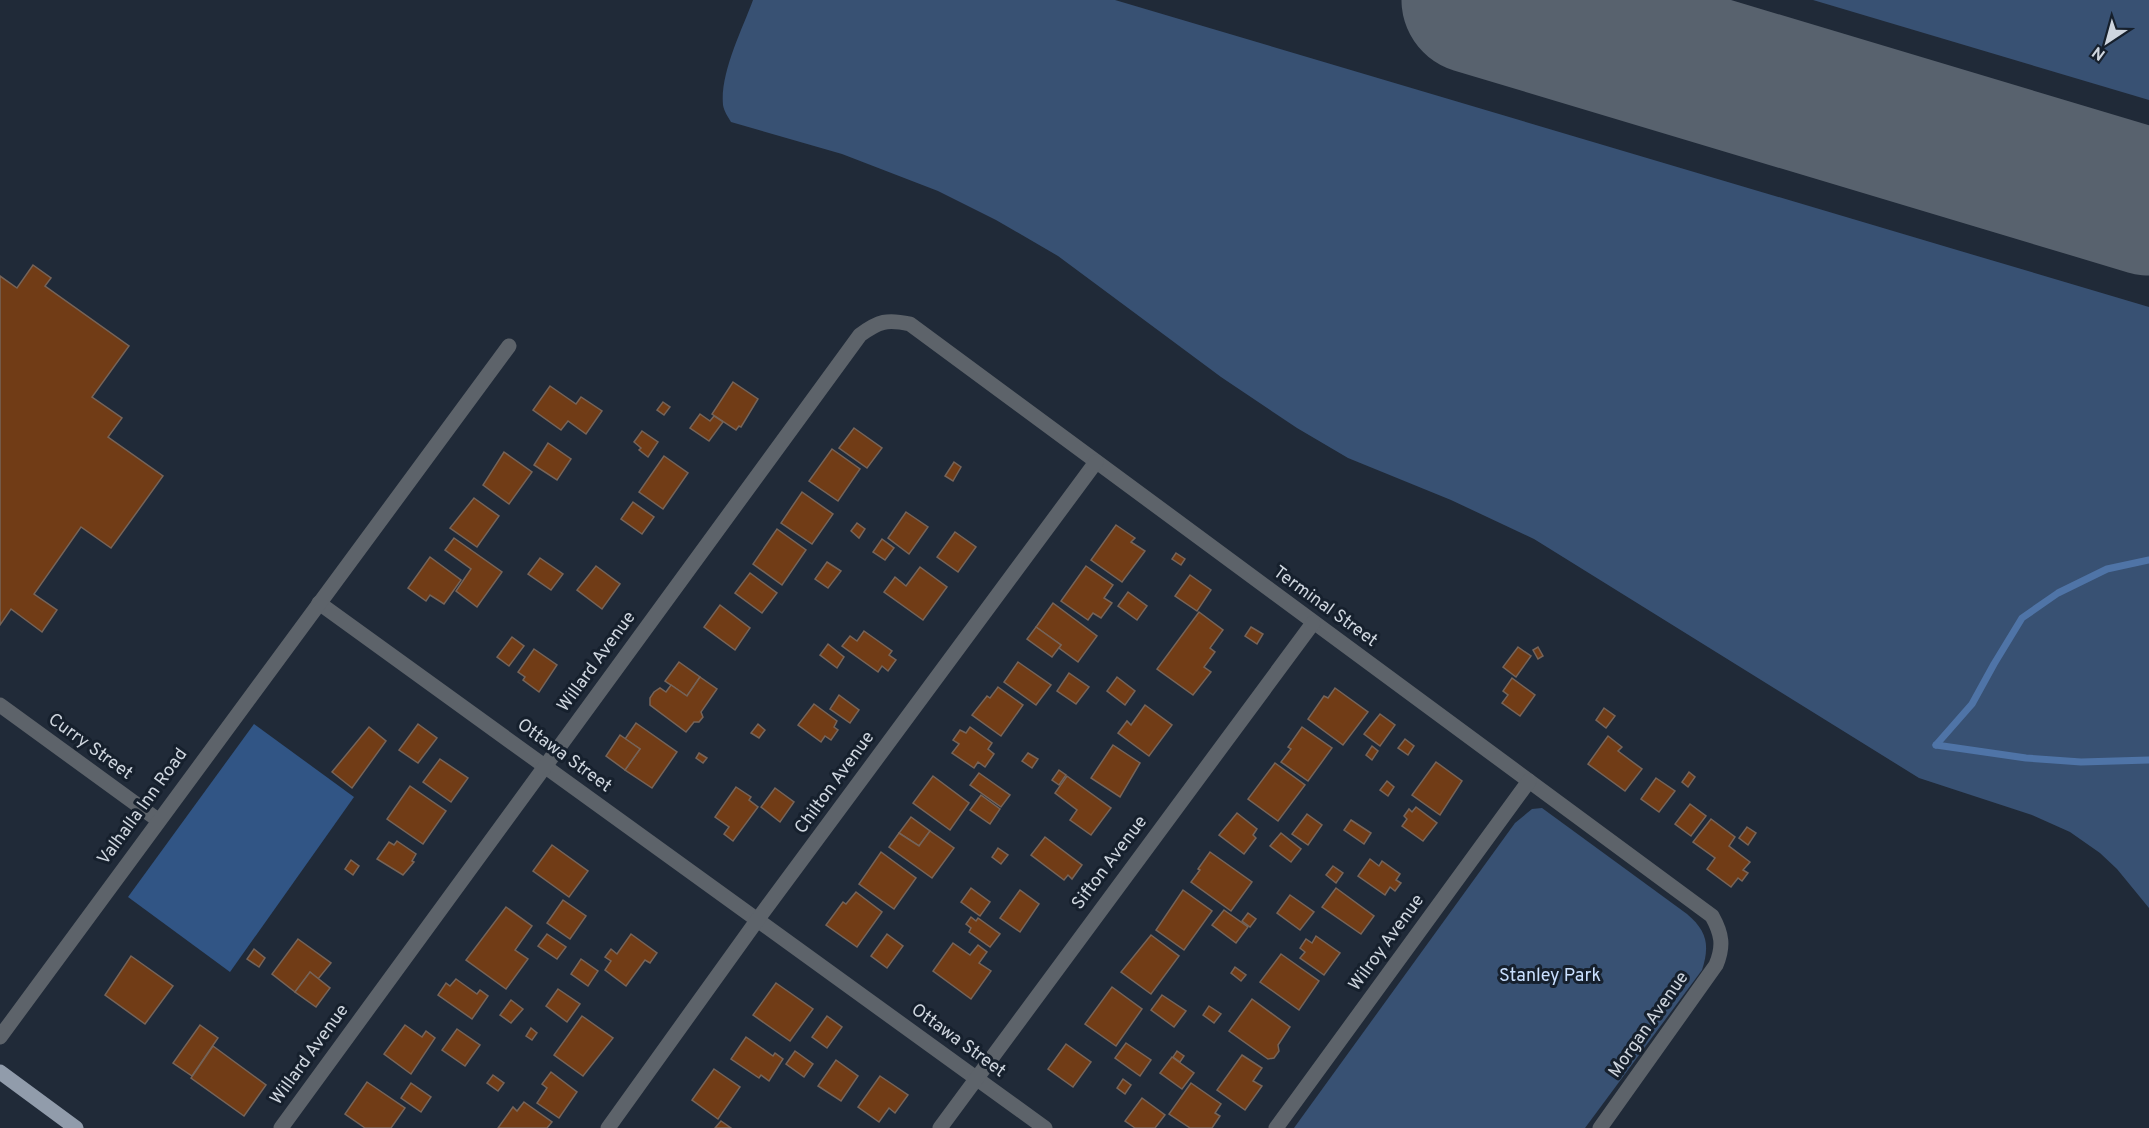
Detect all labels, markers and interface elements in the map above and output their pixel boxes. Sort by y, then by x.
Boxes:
north arrow [2077,12,2137,72]
text: N [2089,41,2110,64]
street label: Terminal Street [1268,561,1382,653]
street label: Willard Avenue [553,607,641,717]
street label: Curry Street [43,709,137,785]
street label: Ottawa Street [512,714,616,798]
street label: Chilton Avenue [790,727,880,839]
street label: Valhalla Inn Road [93,744,193,870]
street label: Sifton Avenue [1067,811,1153,915]
street label: Wilroy Avenue [1344,890,1430,996]
park label: Stanley Park [1499,965,1601,988]
street label: Morgan Avenue [1604,967,1694,1083]
street label: Ottawa Street [906,999,1010,1083]
street label: Willard Avenue [266,1000,354,1110]

